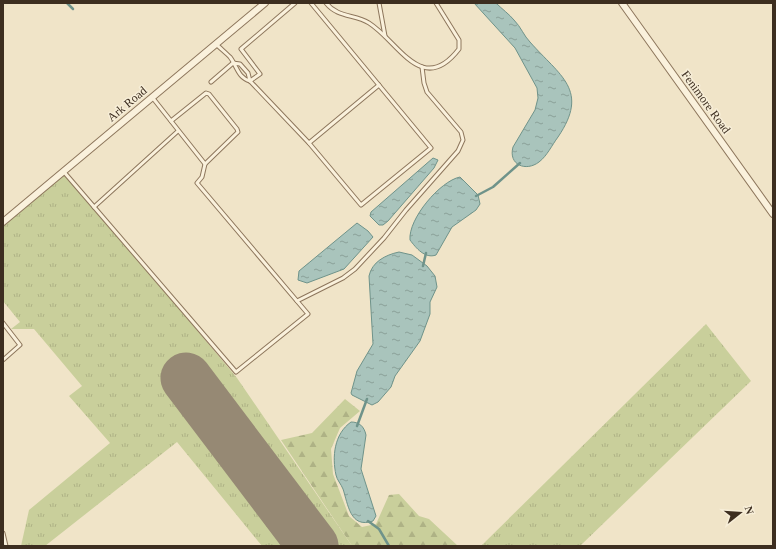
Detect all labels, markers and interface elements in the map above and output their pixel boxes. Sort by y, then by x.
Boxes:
street label: Fenimore Road [678,68,734,136]
street label: Ark Road [104,84,150,124]
north arrow [720,493,760,533]
text: N [743,505,756,516]

